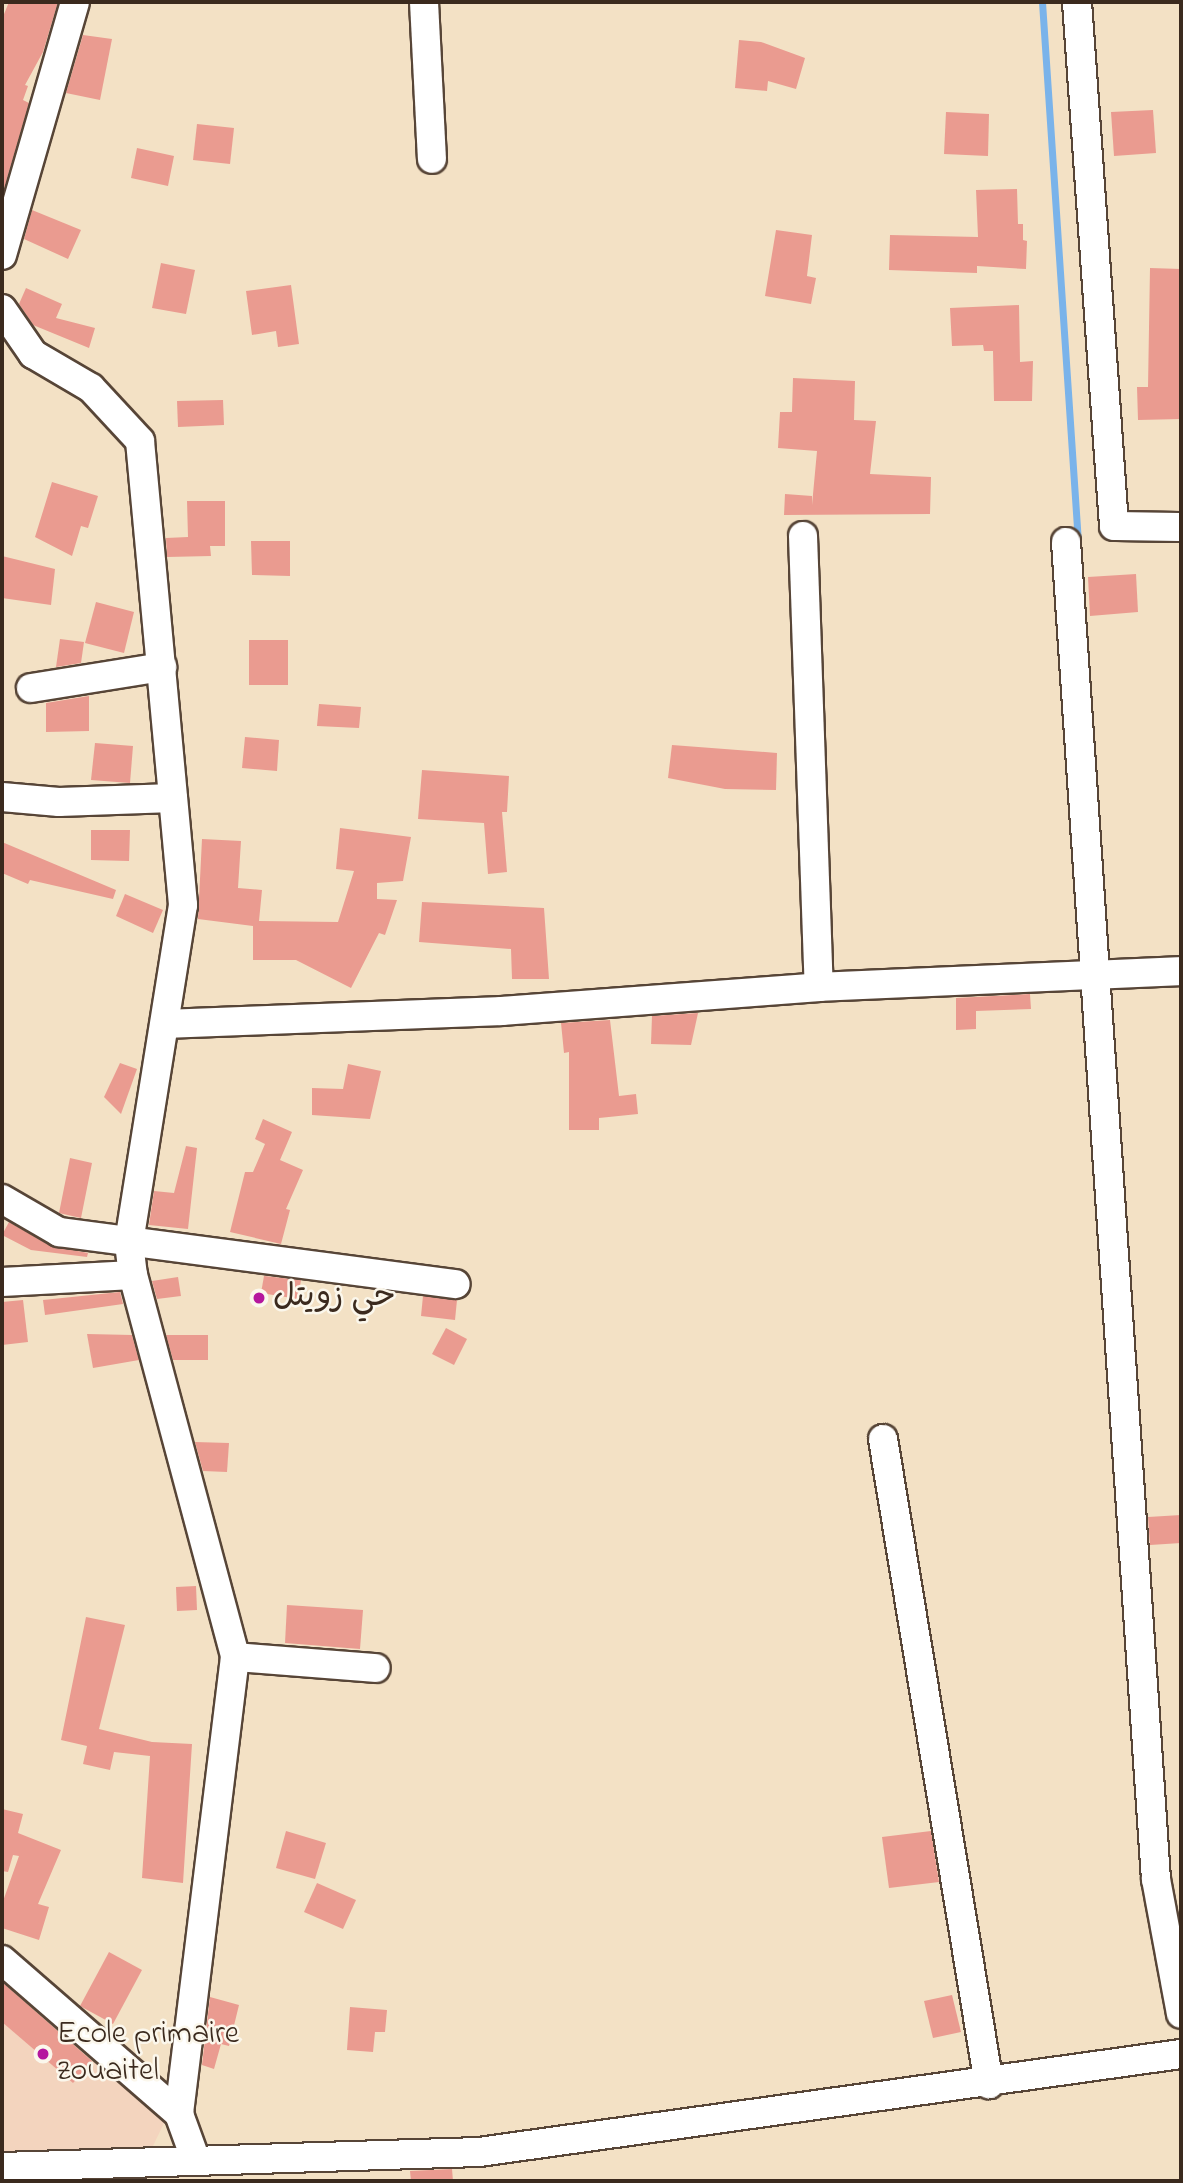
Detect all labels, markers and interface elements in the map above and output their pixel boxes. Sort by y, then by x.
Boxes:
place label: حي زويتل [273,1279,396,1317]
marker: حي زويتل [251,1290,267,1306]
place label: Ecole primaire zouaitel [57,2017,239,2092]
marker: Ecole primaire zouaitel [35,2046,51,2062]

